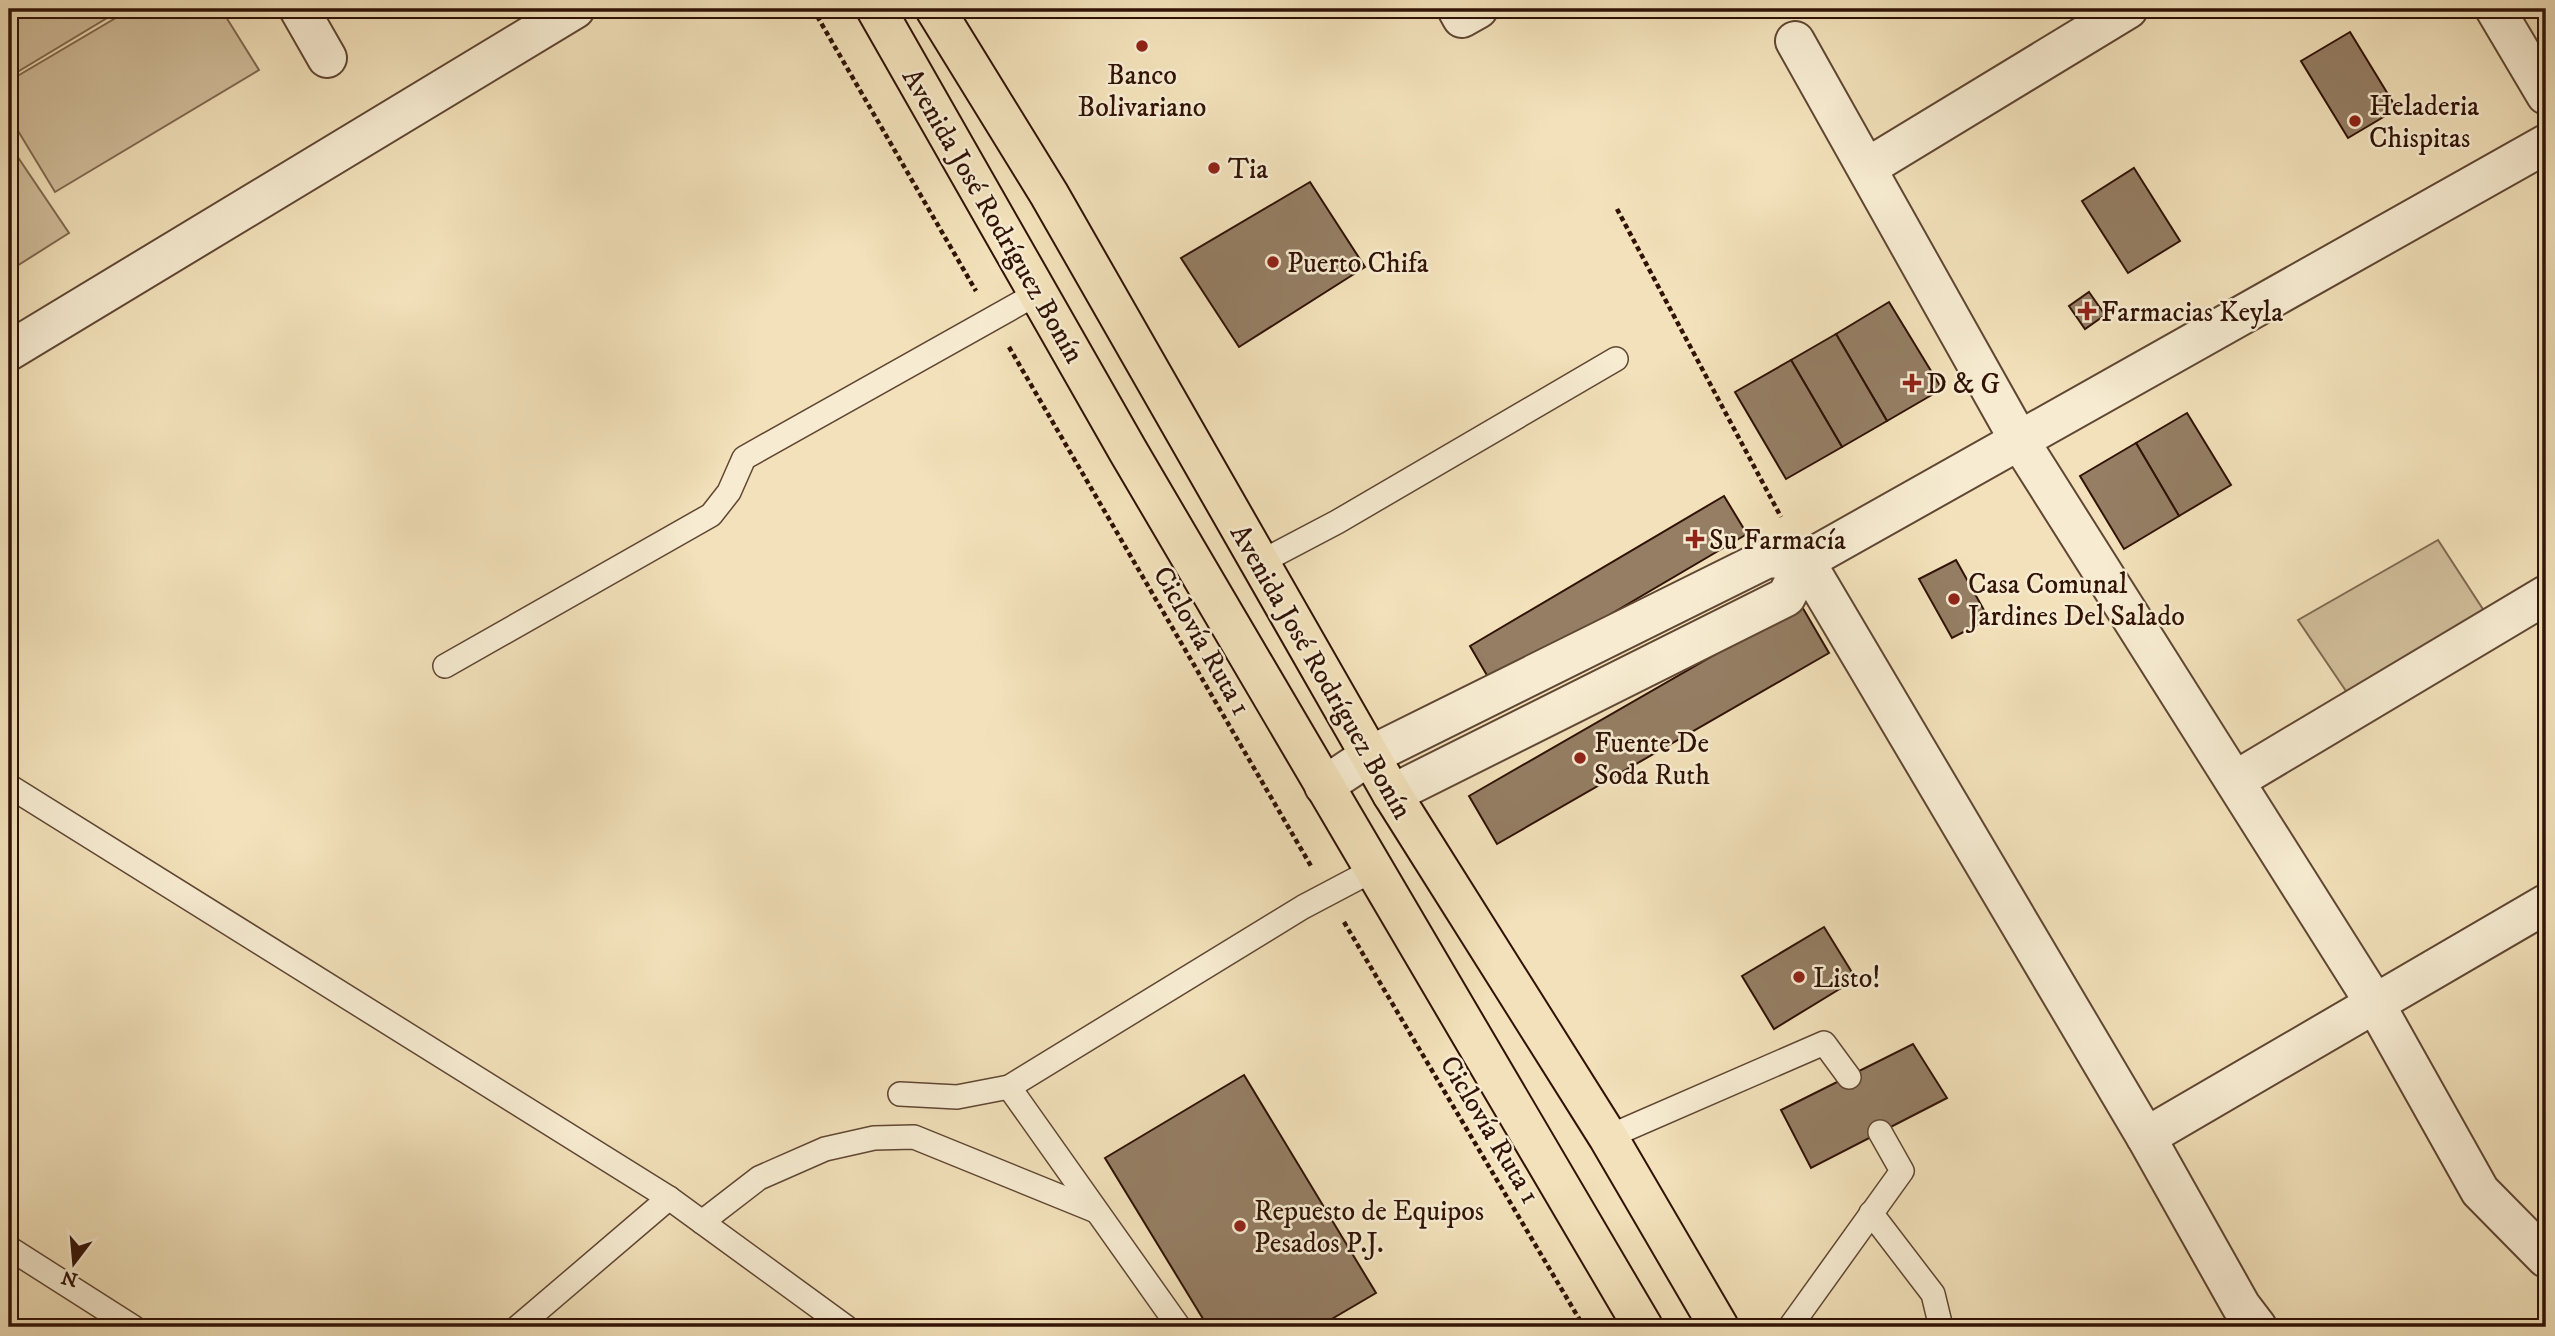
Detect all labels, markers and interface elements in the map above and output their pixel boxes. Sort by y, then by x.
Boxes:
marker: Banco Bolivariano [1134,38,1150,54]
place label: Banco Bolivariano [1078,58,1206,125]
street label: Avenida José Rodríguez Bonín [894,62,1092,370]
place label: Heladeria Chispitas [2369,89,2479,156]
marker: Heladeria Chispitas [2347,113,2363,129]
place label: Tia [1228,152,1268,187]
marker: Tia [1206,160,1222,176]
place label: Puerto Chifa [1287,246,1429,281]
marker: Puerto Chifa [1265,254,1281,270]
place label: Farmacias Keyla [2101,295,2283,330]
marker: Farmacias Keyla [2079,303,2095,319]
place label: D & G [1926,367,2000,402]
marker: D & G [1904,375,1920,391]
street label: Avenida José Rodríguez Bonín [1222,518,1420,826]
place label: Su Farmacía [1709,523,1846,558]
marker: Su Farmacía [1687,531,1703,547]
street label: Ciclovía Ruta 1 [1145,560,1258,722]
place label: Casa Comunal Jardines Del Salado [1965,567,2185,634]
marker: Casa Comunal Jardines Del Salado [1946,591,1962,607]
place label: Fuente De Soda Ruth [1594,726,1710,793]
marker: Fuente De Soda Ruth [1572,750,1588,766]
place label: Listo! [1813,961,1880,996]
marker: Listo! [1791,969,1807,985]
street label: Ciclovía Ruta 1 [1432,1049,1548,1210]
place label: Repuesto de Equipos Pesados P.J. [1254,1194,1484,1261]
marker: Repuesto de Equipos Pesados P.J. [1232,1218,1248,1234]
north arrow [38,1228,108,1298]
text: N [59,1265,80,1291]

